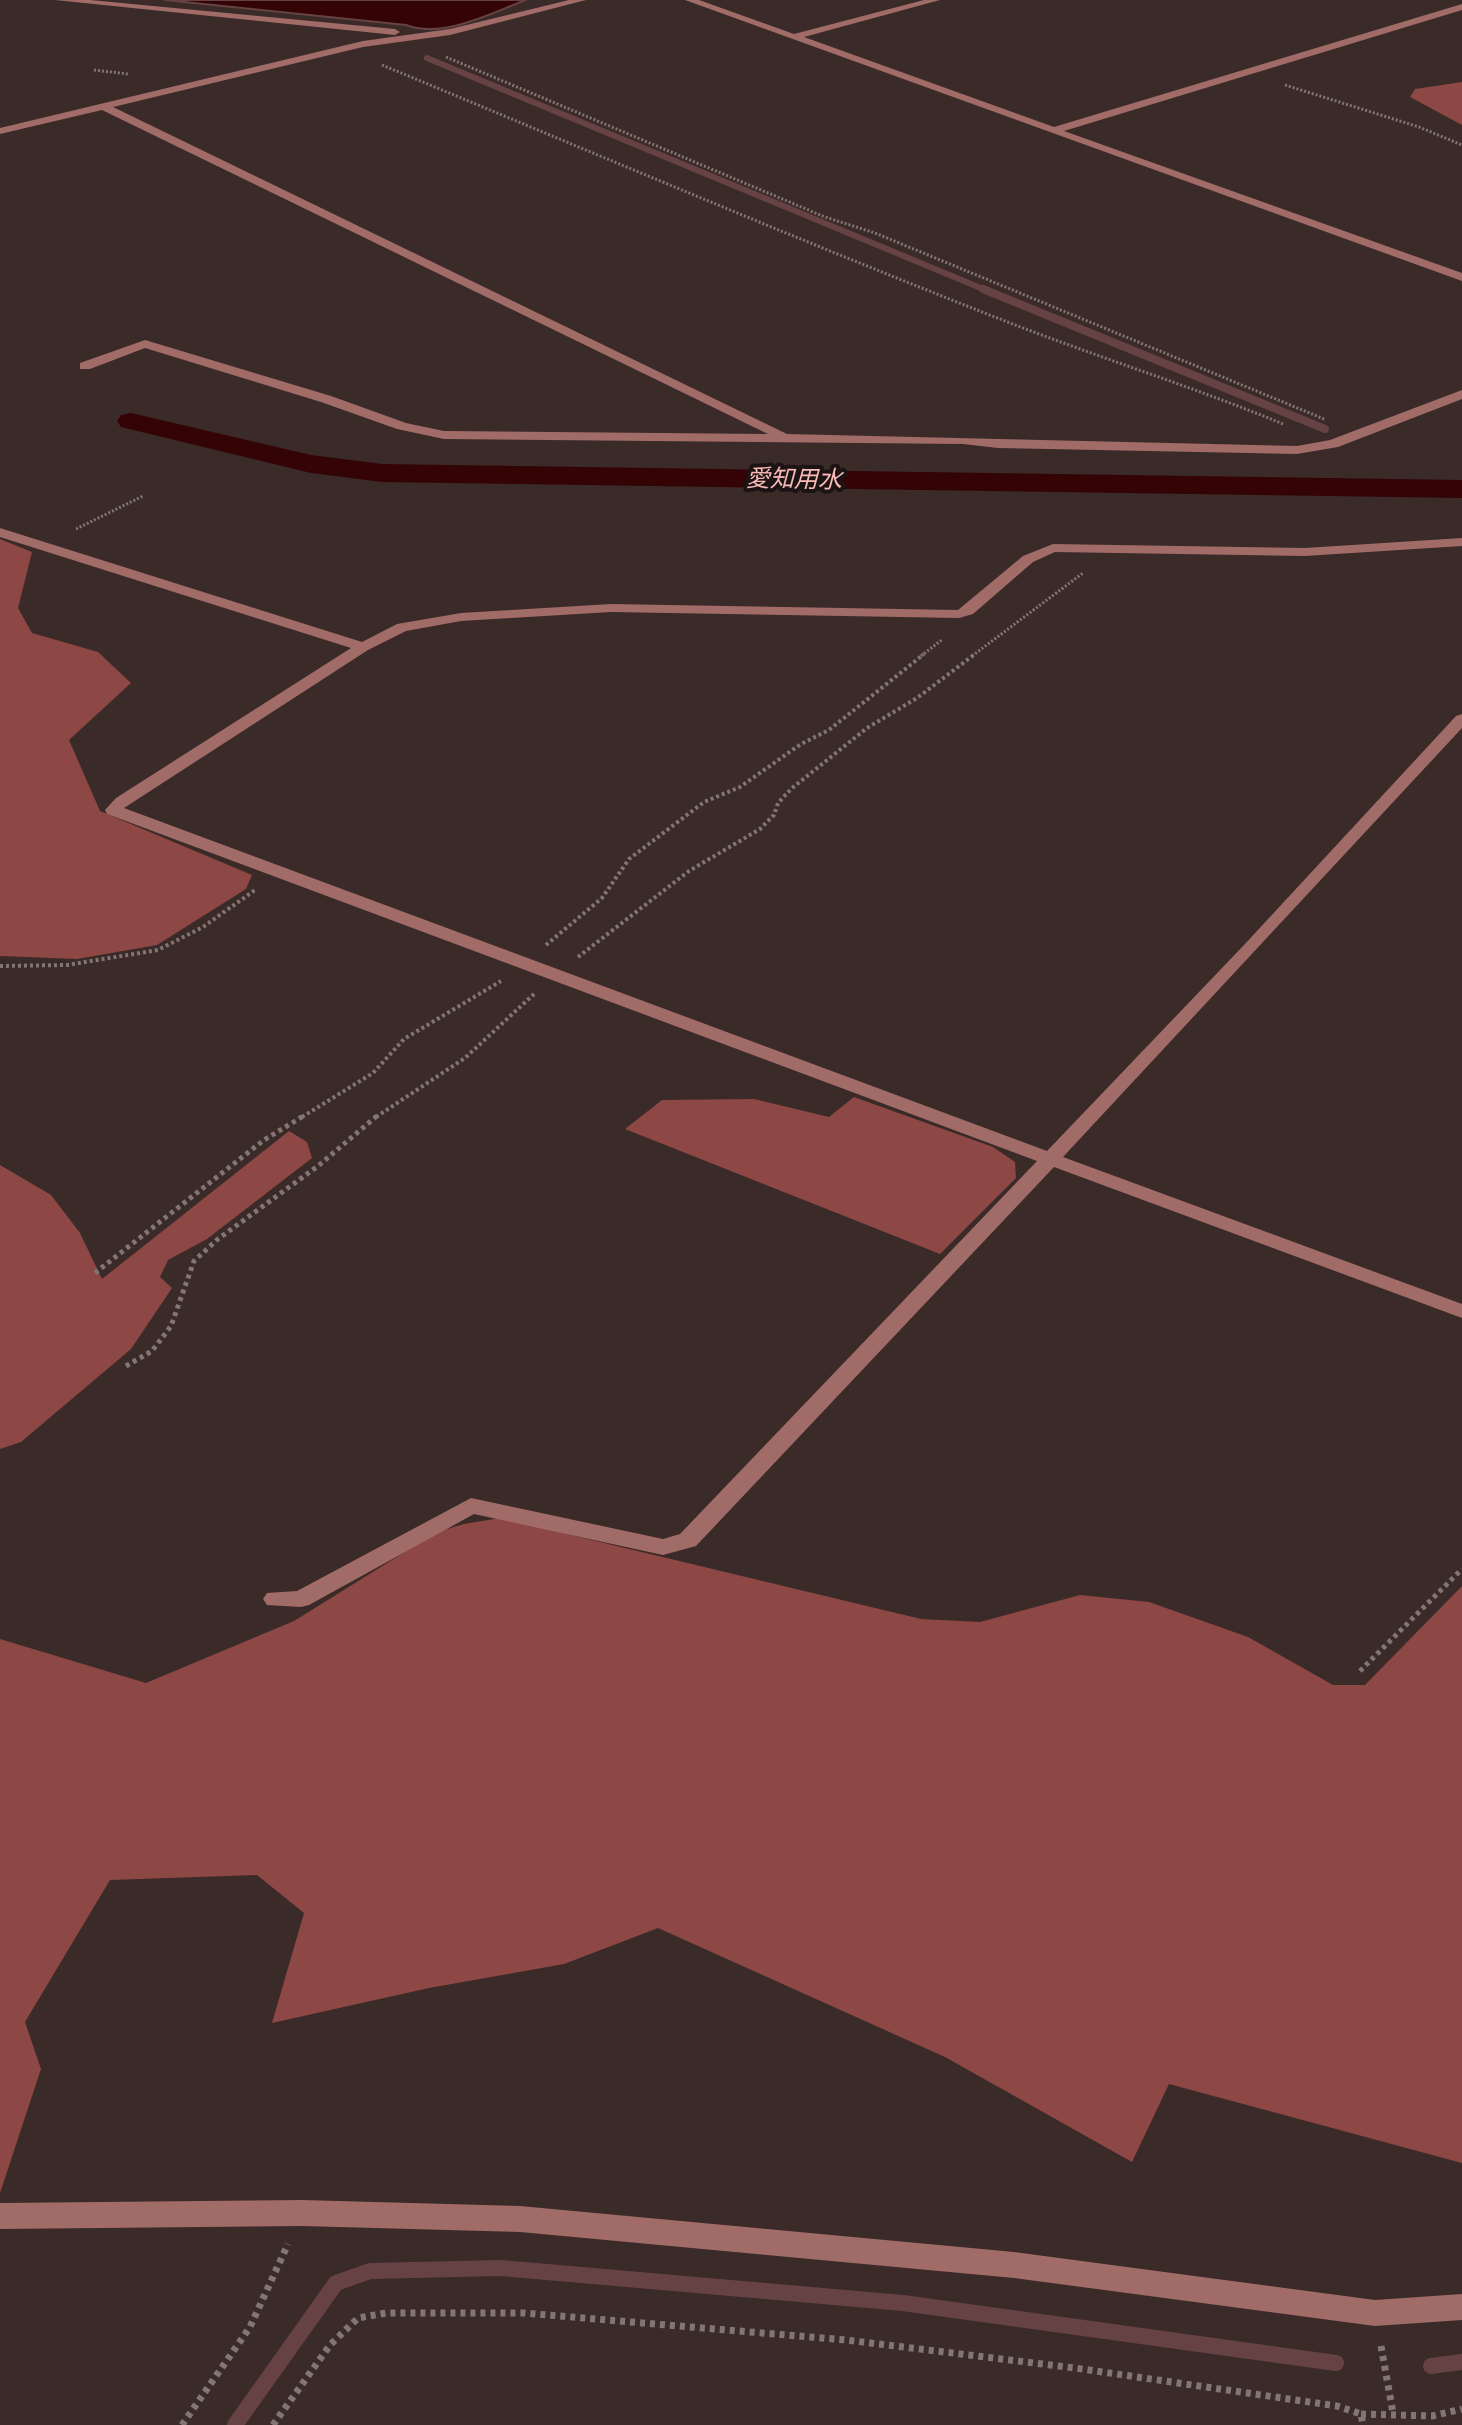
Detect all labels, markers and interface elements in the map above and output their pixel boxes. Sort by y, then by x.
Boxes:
water label: 愛知用水 [746,464,842,494]

